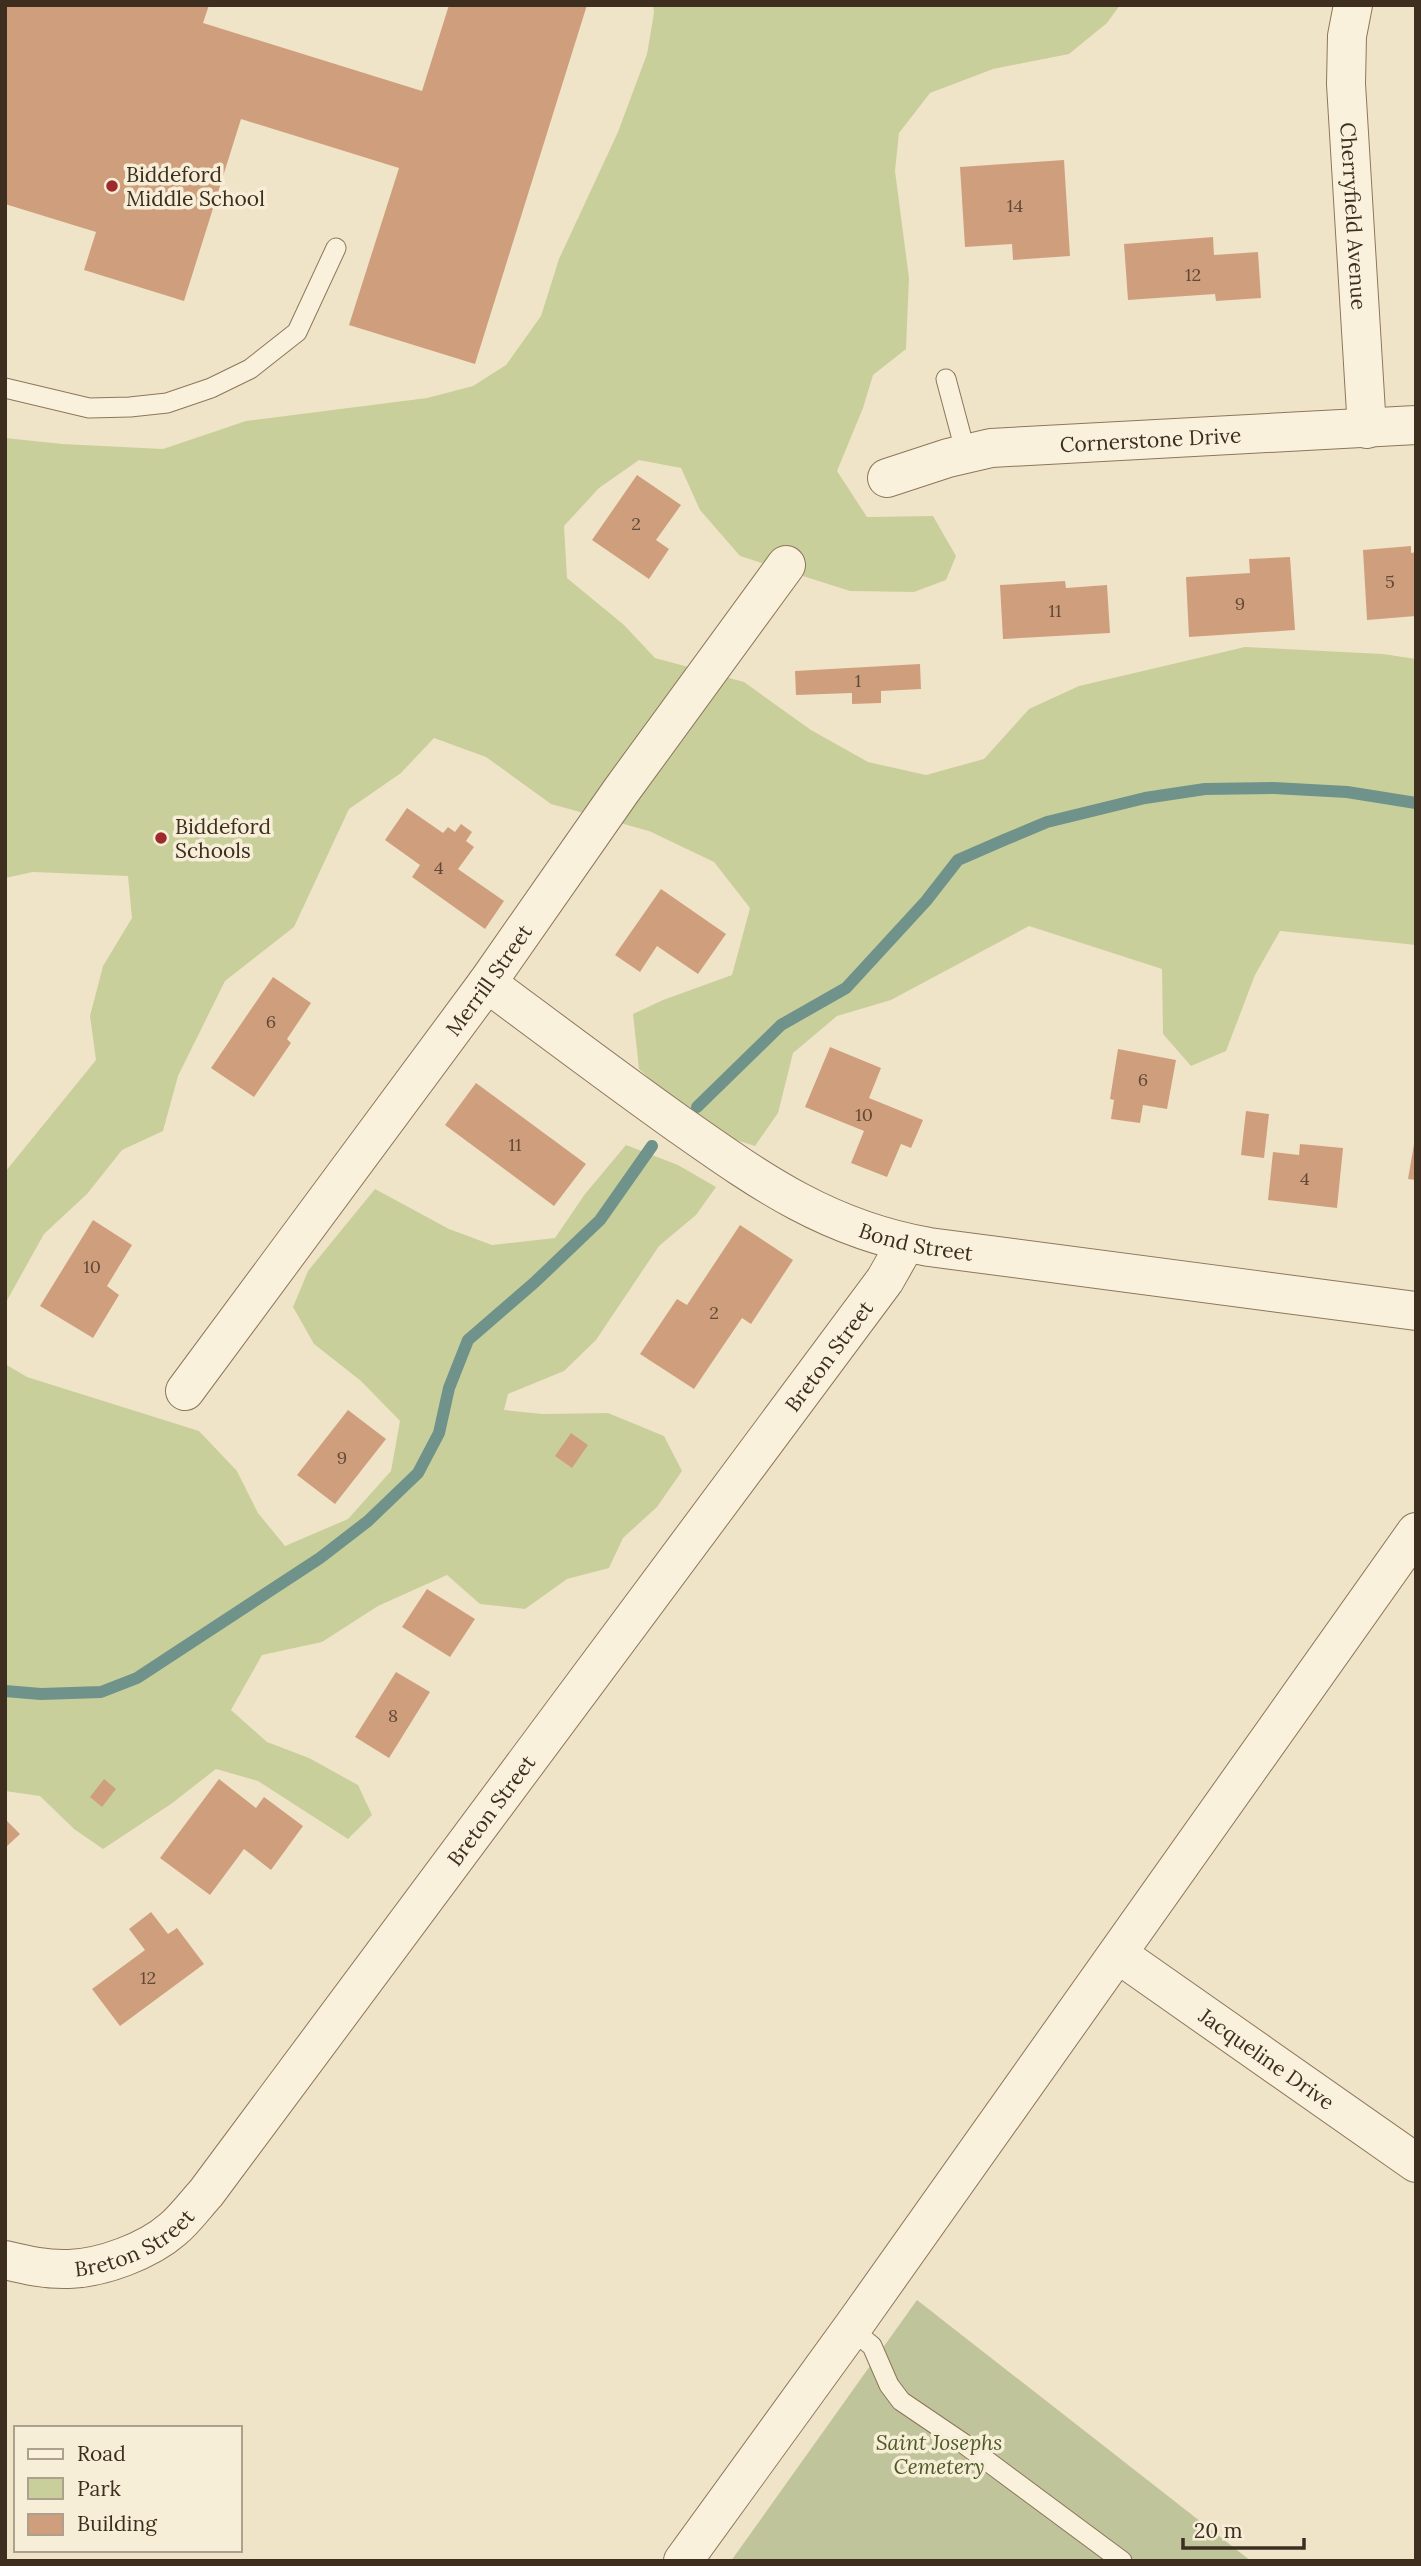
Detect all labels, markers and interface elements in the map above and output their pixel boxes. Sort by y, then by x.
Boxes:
street label: Cherryfield Avenue [1335,122,1373,311]
place label: Biddeford Middle School [126,161,265,212]
marker: Biddeford Middle School [104,178,120,194]
house number: 14 [1007,194,1023,217]
house number: 12 [1185,263,1201,286]
street label: Cornerstone Drive [1059,421,1242,458]
house number: 2 [631,512,641,535]
house number: 5 [1385,570,1395,593]
house number: 9 [1235,592,1245,615]
house number: 11 [1048,599,1062,622]
house number: 1 [855,669,861,692]
place label: Biddeford Schools [175,813,271,864]
marker: Biddeford Schools [153,830,169,846]
house number: 4 [434,856,444,879]
street label: Merrill Street [439,918,538,1041]
house number: 6 [266,1010,276,1033]
house number: 6 [1138,1068,1148,1091]
house number: 10 [855,1103,873,1126]
house number: 11 [508,1133,522,1156]
house number: 4 [1300,1167,1310,1190]
street label: Bond Street [855,1216,976,1266]
house number: 10 [83,1255,101,1278]
street label: Breton Street [778,1295,879,1417]
house number: 2 [709,1301,719,1324]
house number: 9 [337,1446,347,1469]
house number: 8 [388,1704,398,1727]
street label: Breton Street [441,1749,541,1871]
house number: 12 [140,1966,156,1989]
street label: Jacqueline Drive [1193,2001,1340,2115]
street label: Breton Street [73,2203,200,2282]
legend [14,2426,242,2552]
park label: Saint Josephs Cemetery [876,2429,1002,2480]
text: Road [77,2440,126,2467]
text: Park [77,2475,121,2502]
scale bar [1183,2506,1304,2550]
text: Building [77,2510,157,2537]
text: 20 m [1194,2517,1243,2544]

